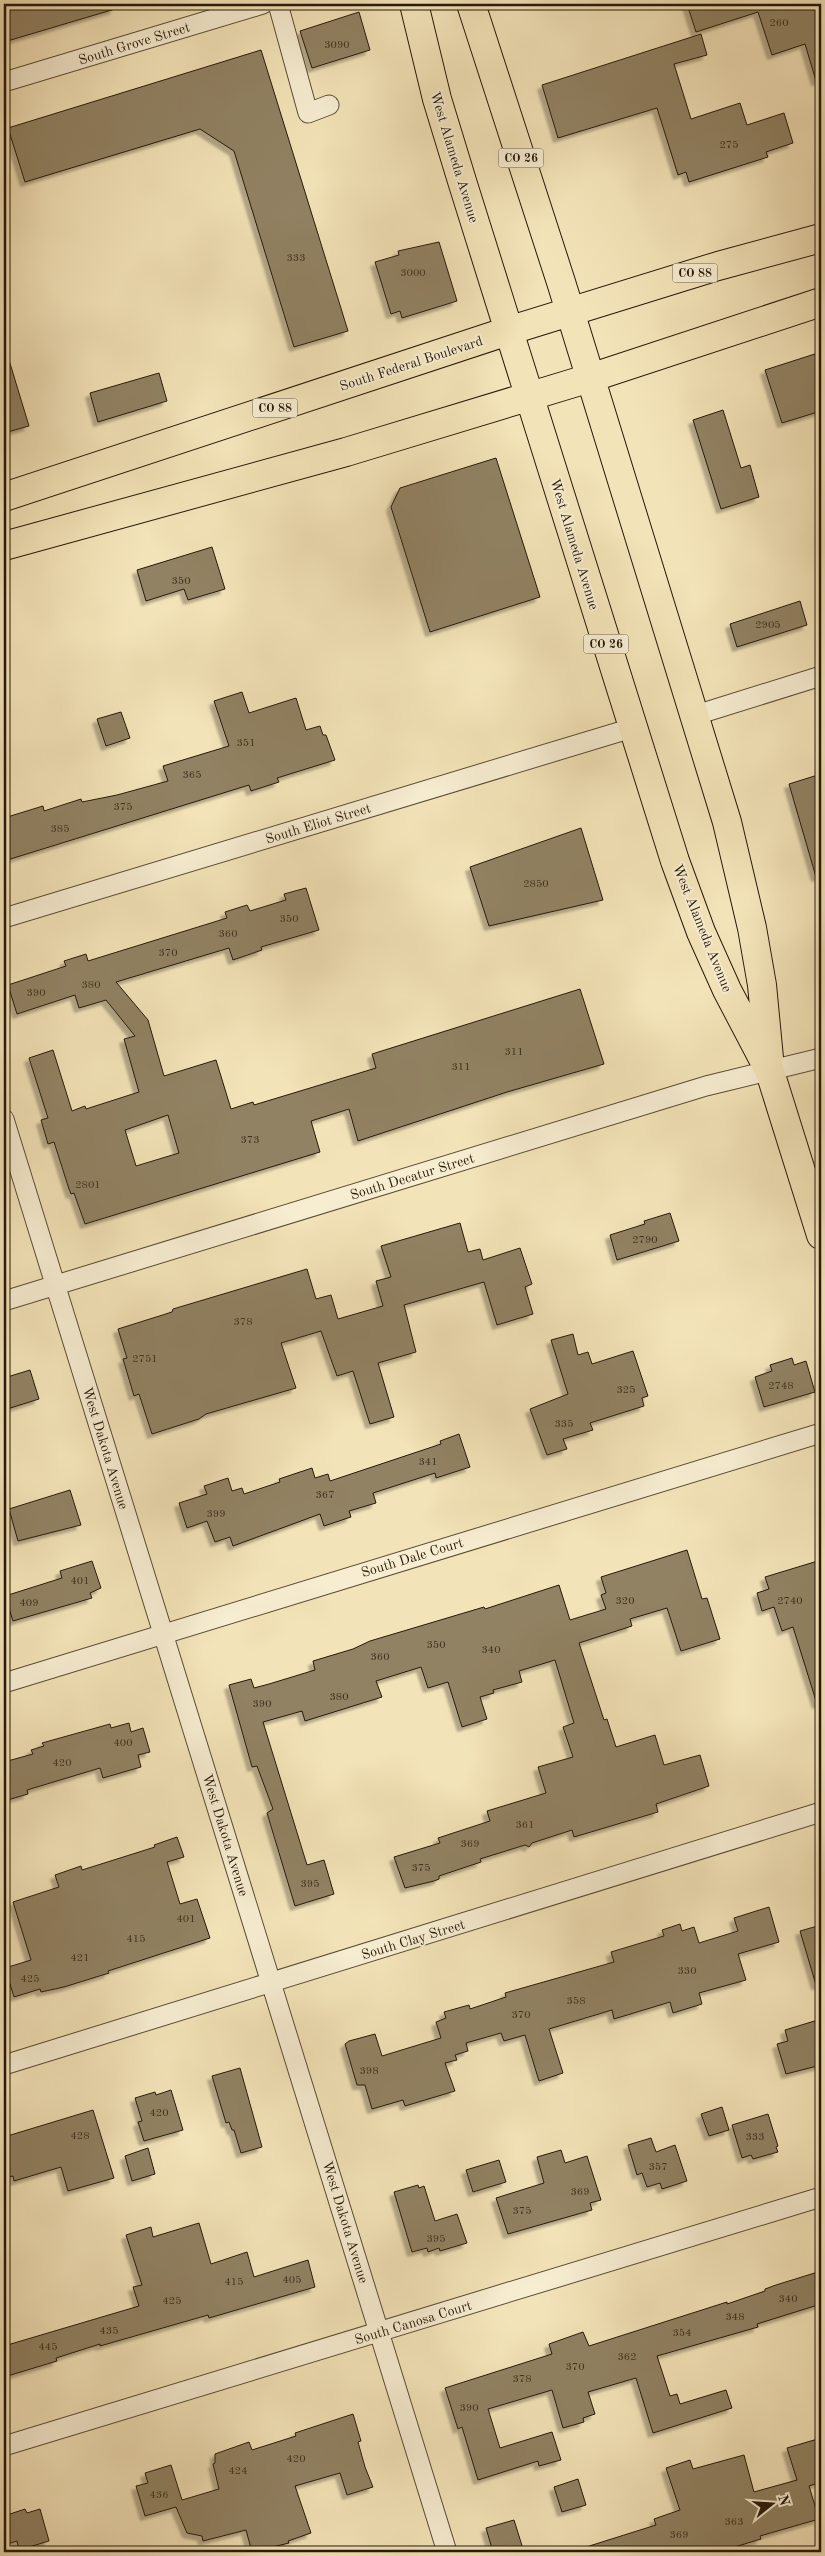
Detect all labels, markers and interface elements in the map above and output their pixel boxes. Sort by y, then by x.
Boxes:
house number: 260 [769,18,789,29]
street label: South Grove Street [77,20,192,68]
house number: 3090 [324,40,350,51]
street label: West Alameda Avenue [427,90,481,225]
house number: 275 [719,140,739,151]
road number: CO 26 [498,148,544,168]
house number: 333 [286,253,306,264]
road number: CO 88 [672,264,718,282]
house number: 3000 [400,268,426,279]
street label: South Federal Boulevard [338,334,485,394]
road number: CO 88 [252,398,298,418]
street label: West Alameda Avenue [547,477,601,612]
house number: 350 [171,576,191,587]
house number: 2905 [755,620,781,631]
road number: CO 26 [584,634,628,654]
house number: 351 [236,738,256,749]
house number: 365 [182,770,202,781]
street label: South Eliot Street [264,801,373,847]
house number: 375 [113,802,133,813]
house number: 385 [50,824,70,835]
street label: West Alameda Avenue [670,862,734,994]
house number: 2850 [523,879,549,890]
house number: 350 [279,914,299,925]
house number: 360 [218,929,238,940]
house number: 370 [158,948,178,959]
house number: 380 [81,980,101,991]
house number: 390 [26,988,46,999]
house number: 311 [504,1047,524,1058]
house number: 311 [451,1062,471,1073]
house number: 373 [240,1135,260,1146]
street label: South Decatur Street [349,1151,476,1203]
house number: 2801 [75,1180,101,1191]
house number: 2790 [632,1235,658,1246]
house number: 378 [233,1317,253,1328]
house number: 2751 [132,1354,158,1365]
house number: 2748 [768,1381,794,1392]
street label: West Dakota Avenue [80,1385,130,1511]
house number: 325 [616,1385,636,1396]
house number: 335 [554,1419,574,1430]
house number: 341 [418,1457,438,1468]
house number: 367 [315,1490,335,1501]
house number: 399 [206,1509,226,1520]
street label: South Dale Court [360,1536,465,1580]
house number: 401 [70,1576,90,1587]
house number: 320 [615,1596,635,1607]
house number: 2740 [777,1596,803,1607]
house number: 409 [19,1598,39,1609]
house number: 350 [426,1640,446,1651]
house number: 340 [481,1645,501,1656]
house number: 360 [370,1652,390,1663]
house number: 380 [329,1692,349,1703]
house number: 390 [252,1699,272,1710]
house number: 400 [113,1738,133,1749]
house number: 420 [52,1758,72,1769]
street label: West Dakota Avenue [200,1772,250,1898]
house number: 361 [515,1820,535,1831]
house number: 369 [460,1839,480,1850]
house number: 375 [411,1863,431,1874]
house number: 395 [300,1879,320,1890]
house number: 401 [176,1914,196,1925]
street label: South Clay Street [360,1917,467,1962]
house number: 415 [126,1934,146,1945]
house number: 421 [70,1953,90,1964]
house number: 330 [677,1966,697,1977]
house number: 425 [20,1974,40,1985]
house number: 358 [566,1996,586,2007]
house number: 370 [511,2010,531,2021]
house number: 398 [359,2066,379,2077]
house number: 420 [149,2108,169,2119]
house number: 428 [70,2131,90,2142]
house number: 333 [745,2132,765,2143]
street label: West Dakota Avenue [320,2159,370,2285]
house number: 357 [648,2162,668,2173]
house number: 369 [570,2187,590,2198]
house number: 375 [512,2206,532,2217]
house number: 395 [426,2234,446,2245]
house number: 405 [282,2275,302,2286]
house number: 415 [224,2277,244,2288]
house number: 340 [778,2294,798,2305]
house number: 425 [162,2296,182,2307]
street label: South Canosa Court [353,2298,474,2347]
house number: 348 [725,2312,745,2323]
house number: 435 [99,2326,119,2337]
house number: 354 [672,2328,692,2339]
house number: 445 [38,2342,58,2353]
house number: 362 [617,2352,637,2363]
house number: 370 [565,2362,585,2373]
house number: 378 [512,2374,532,2385]
house number: 390 [459,2403,479,2414]
house number: 420 [286,2454,306,2465]
house number: 424 [228,2466,248,2477]
north arrow [748,2478,798,2528]
house number: 436 [149,2490,169,2501]
text: N [775,2493,792,2508]
house number: 363 [724,2517,744,2528]
house number: 369 [669,2530,689,2541]

